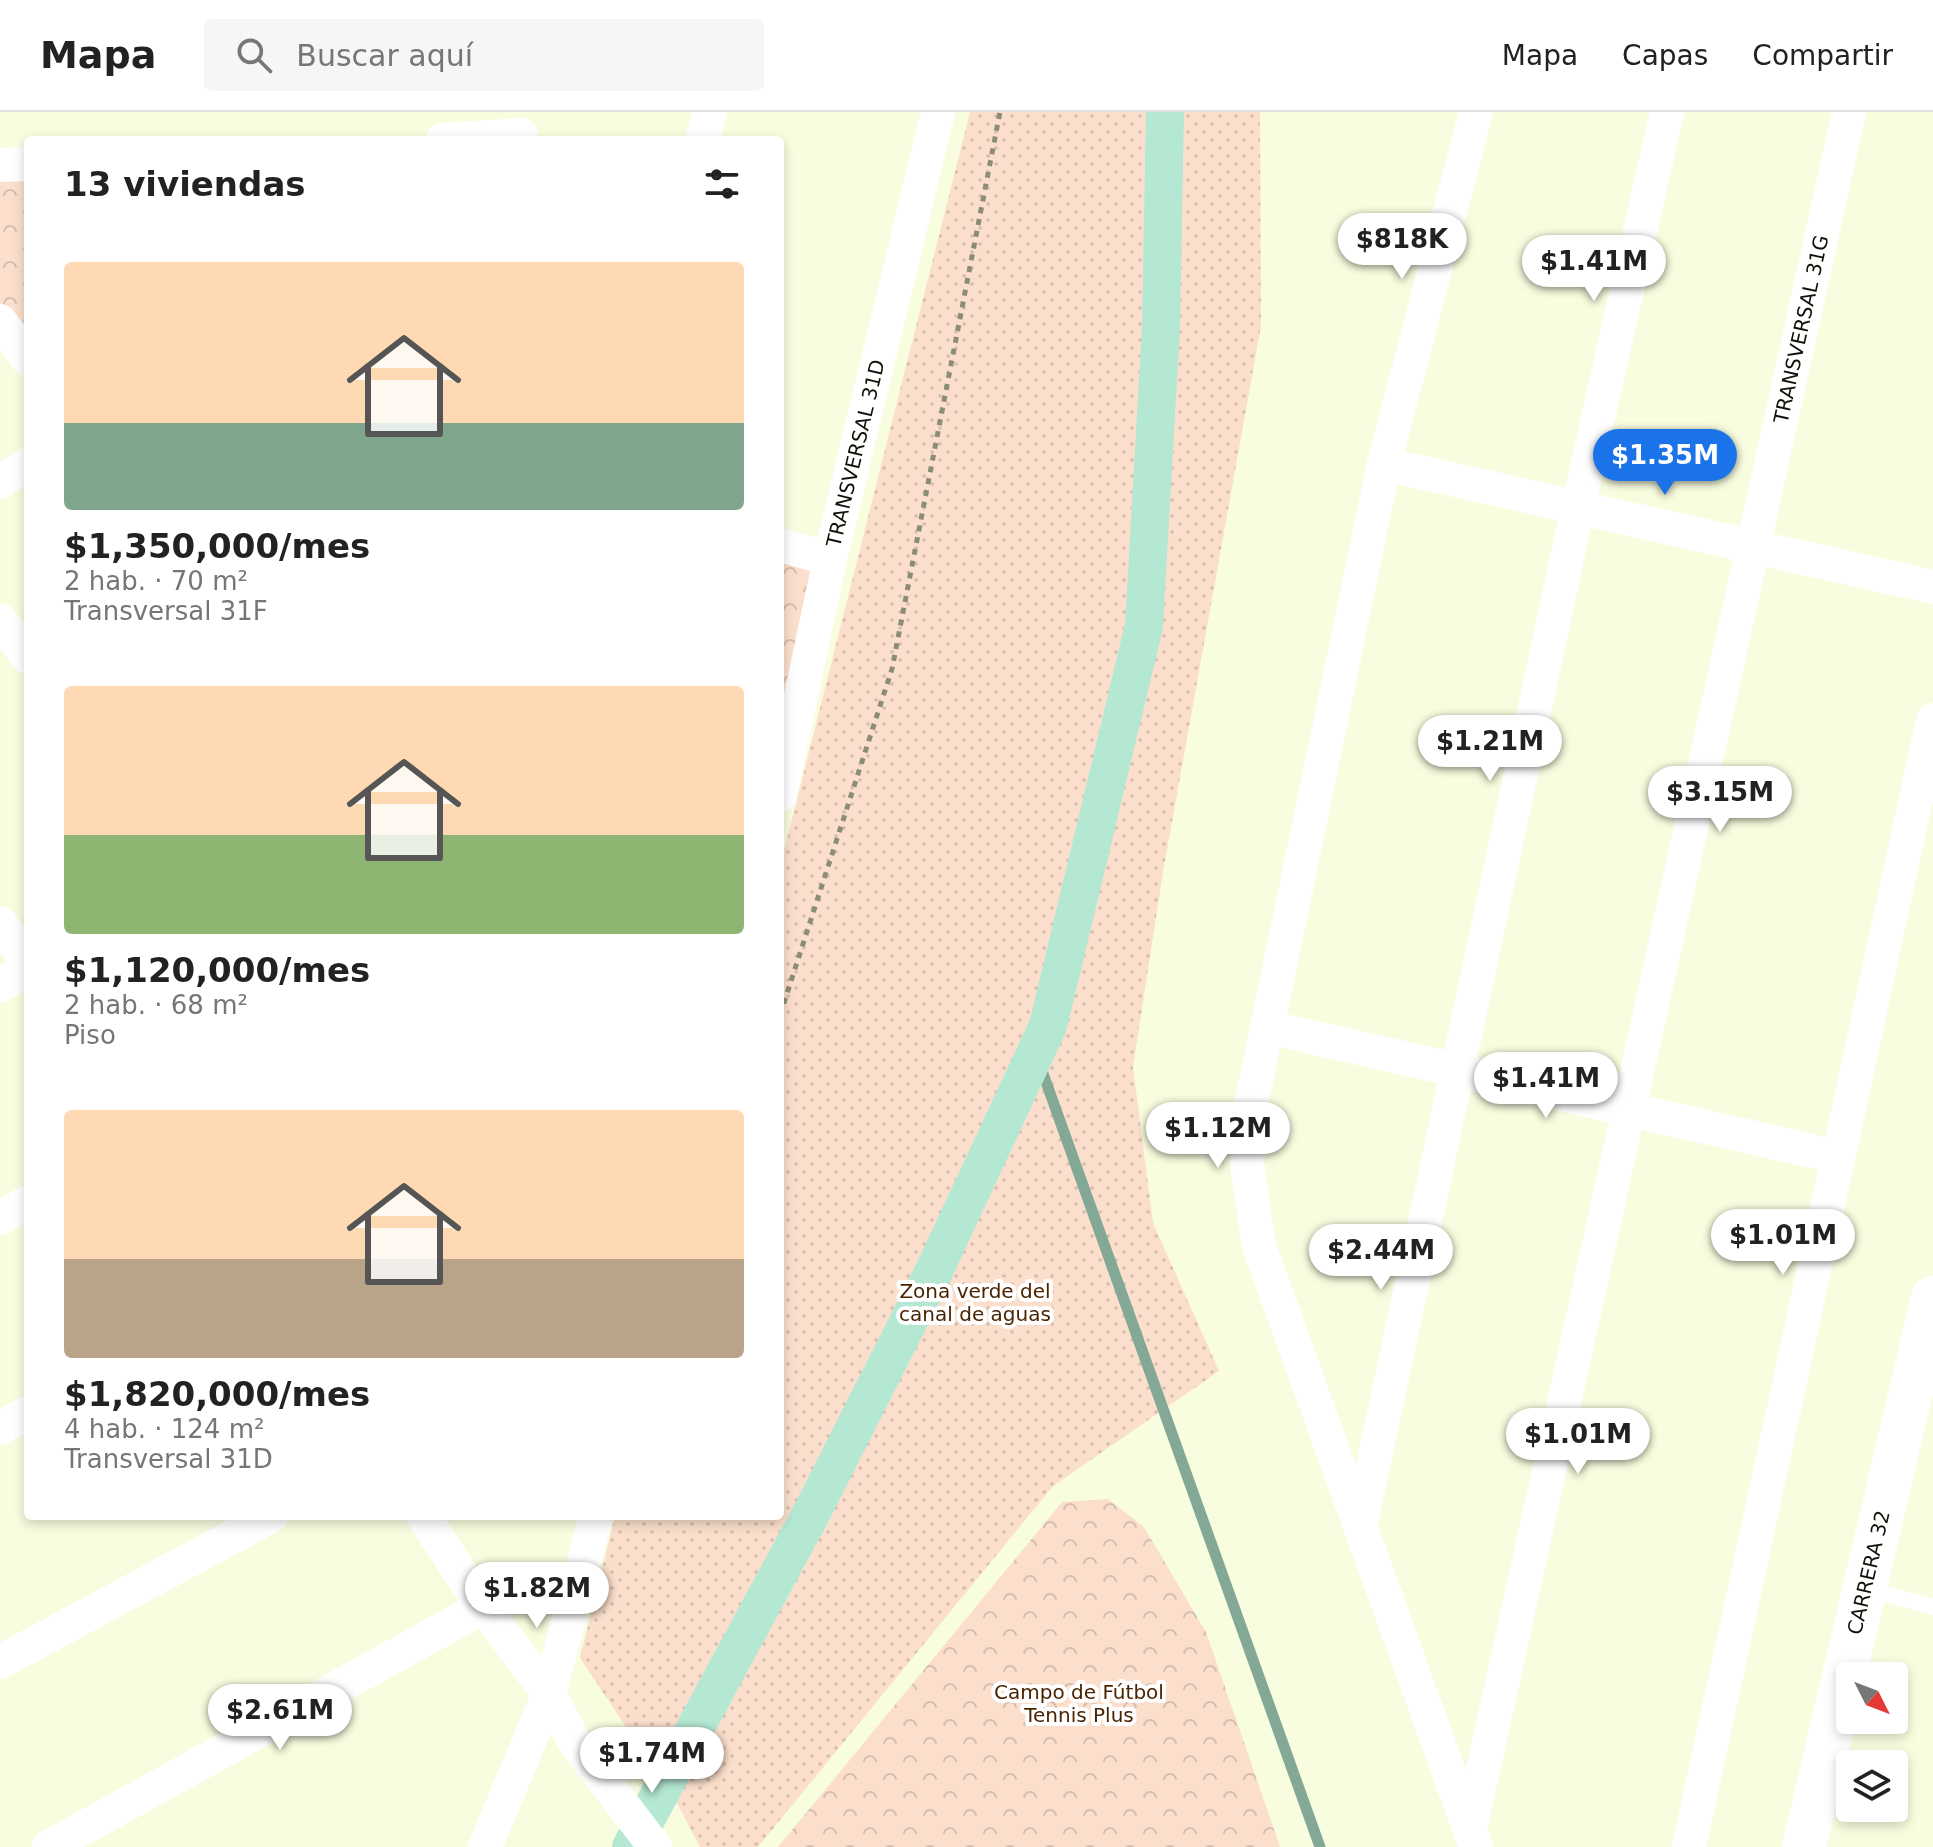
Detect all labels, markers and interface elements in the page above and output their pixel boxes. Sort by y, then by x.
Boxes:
search box [204,19,764,91]
text: Mapa [40,33,156,77]
icon: search [232,33,276,77]
text: Buscar aquí [296,38,473,73]
text: Mapa [1502,39,1578,72]
text: Capas [1622,39,1708,72]
text: Compartir [1752,39,1893,72]
icon: filters [700,162,744,206]
text: 13 viviendas [64,164,306,204]
pin: $818K [1346,213,1458,281]
text: $818K [1356,224,1448,254]
street label: TRANSVERSAL 31G [1768,233,1834,426]
pin: $1.41M [1529,235,1659,303]
text: $1.41M [1540,246,1648,276]
icon: home [332,314,476,458]
street label: TRANSVERSAL 31D [821,357,890,550]
pin: $1.35M [1600,429,1730,497]
text: $1.35M [1611,440,1719,470]
text: $1,350,000/mes [64,526,370,566]
text: 2 hab. · 70 m² [64,566,248,596]
text: Transversal 31F [64,596,268,626]
pin: $1.21M [1425,715,1555,783]
text: $1.21M [1436,726,1544,756]
icon: home [332,738,476,882]
pin: $3.15M [1655,766,1785,834]
text: $3.15M [1666,777,1774,807]
text: $1,120,000/mes [64,950,370,990]
text: 2 hab. · 68 m² [64,990,248,1020]
text: Piso [64,1020,116,1050]
pin: $1.41M [1481,1052,1611,1120]
text: $1.41M [1492,1063,1600,1093]
pin: $1.12M [1153,1102,1283,1170]
text: $1.12M [1164,1113,1272,1143]
icon: home [332,1162,476,1306]
pin: $1.01M [1718,1209,1848,1277]
text: $1.01M [1729,1220,1837,1250]
pin: $2.44M [1316,1224,1446,1292]
text: $2.44M [1327,1235,1435,1265]
park label: Zona verde del canal de aguas [899,1279,1051,1326]
text: $1,820,000/mes [64,1374,370,1414]
pin: $1.01M [1513,1408,1643,1476]
text: 4 hab. · 124 m² [64,1414,264,1444]
text: $1.01M [1524,1419,1632,1449]
text: Transversal 31D [64,1444,273,1474]
street label: CARRERA 32 [1842,1508,1895,1637]
pin: $1.82M [472,1562,602,1630]
text: $1.82M [483,1573,591,1603]
north arrow [1836,1662,1908,1734]
map controls [1836,1662,1908,1822]
park label: Campo de Fútbol Tennis Plus [994,1680,1164,1727]
pin: $2.61M [215,1684,345,1752]
text: $2.61M [226,1695,334,1725]
pin: $1.74M [587,1727,717,1795]
text: $1.74M [598,1738,706,1768]
button: layers [1836,1750,1908,1822]

